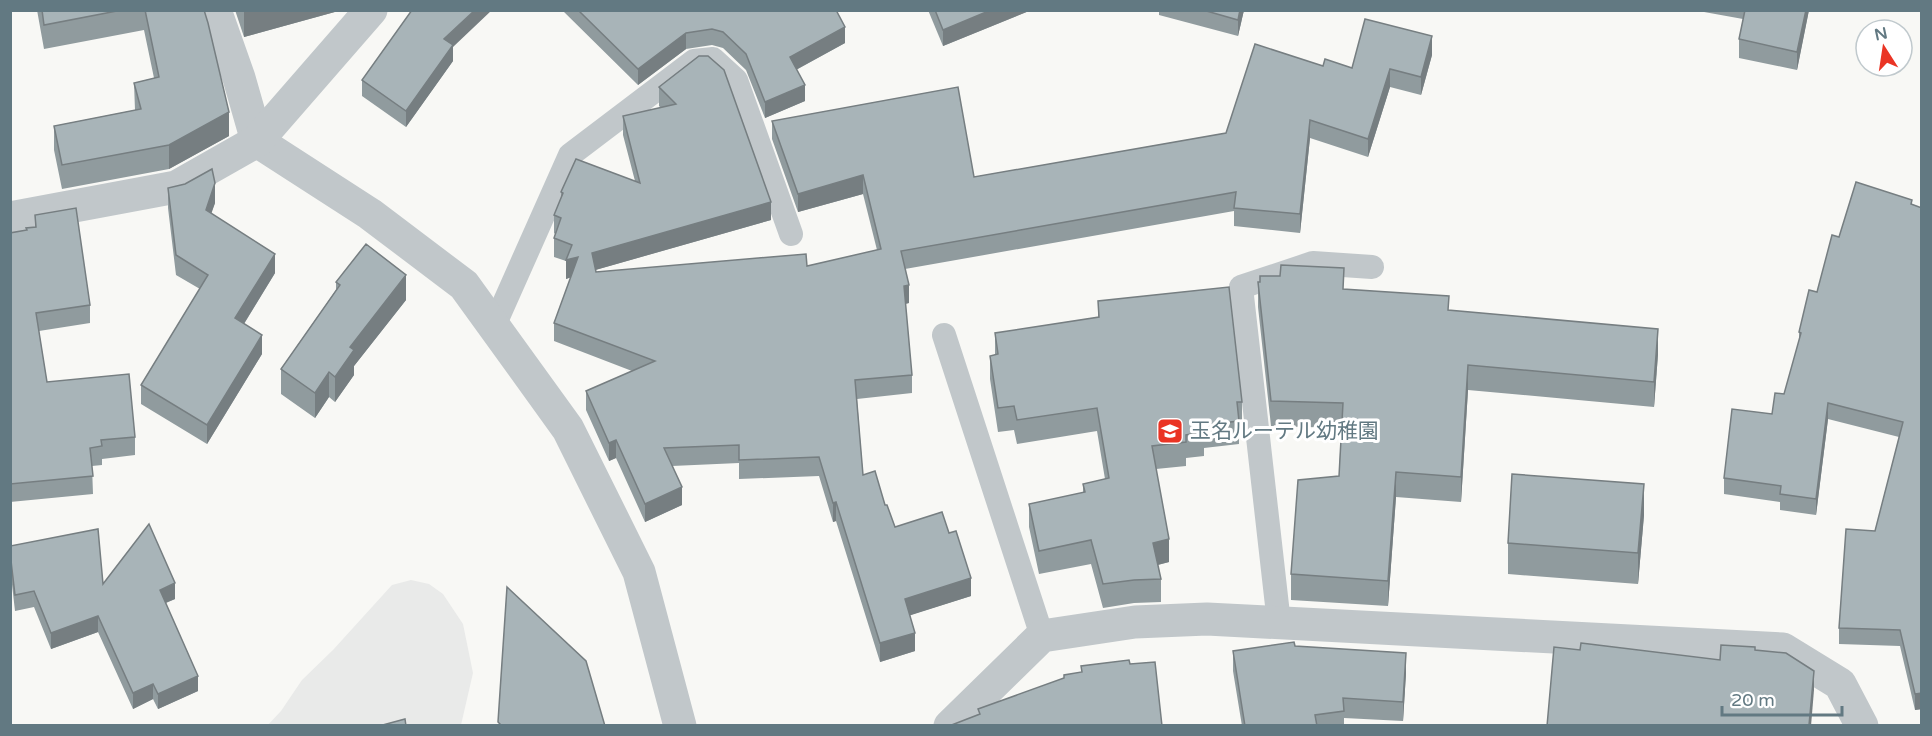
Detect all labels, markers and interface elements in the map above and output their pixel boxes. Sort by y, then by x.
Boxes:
north arrow [1854,18,1914,78]
text: N [1873,23,1889,45]
school or university icon: 玉名ルーテル幼稚園 [1155,416,1185,446]
place label: 玉名ルーテル幼稚園 [1190,419,1379,444]
scale bar [1722,679,1842,717]
text: 20 m [1731,689,1775,711]

